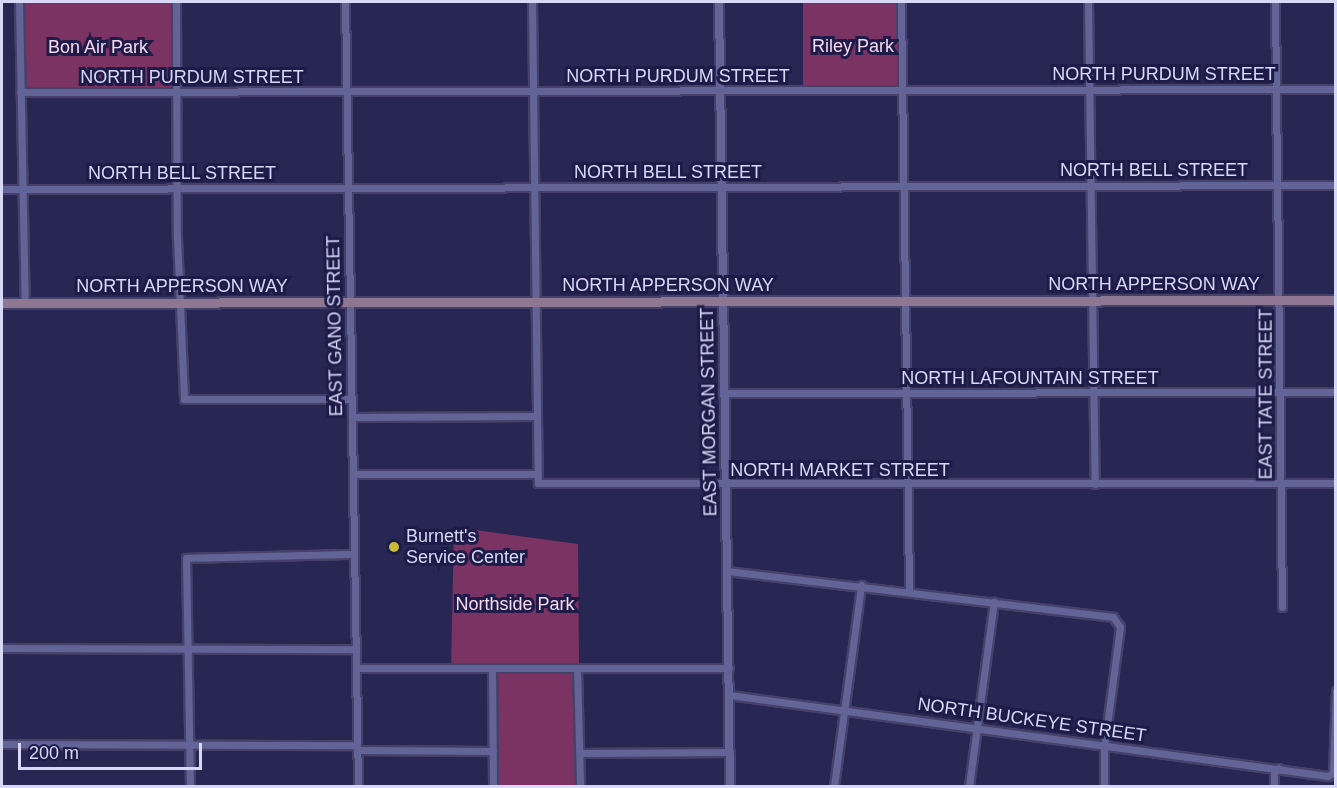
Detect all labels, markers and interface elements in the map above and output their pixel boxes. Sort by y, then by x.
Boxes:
park label: Riley Park [812,35,894,57]
park label: Bon Air Park [47,36,149,58]
street label: NORTH PURDUM STREET [1052,63,1276,85]
street label: NORTH PURDUM STREET [566,65,790,87]
street label: NORTH PURDUM STREET [80,66,304,88]
street label: NORTH BELL STREET [1060,159,1248,181]
street label: NORTH BELL STREET [574,161,762,183]
street label: NORTH BELL STREET [88,162,276,184]
street label: EAST GANO STREET [323,235,347,417]
street label: NORTH APPERSON WAY [1048,273,1260,295]
street label: NORTH APPERSON WAY [562,274,774,296]
street label: NORTH APPERSON WAY [76,275,288,297]
street label: EAST MORGAN STREET [696,307,722,517]
street label: EAST TATE STREET [1255,308,1277,480]
street label: NORTH LAFOUNTAIN STREET [901,367,1159,389]
street label: NORTH MARKET STREET [730,459,950,481]
place label: Burnett's Service Center [406,526,525,568]
marker: Burnett's Service Center [387,540,401,554]
park label: Northside Park [455,593,575,615]
street label: NORTH BUCKEYE STREET [916,693,1148,747]
scale bar [21,731,206,769]
text: 200 m [29,743,79,763]

